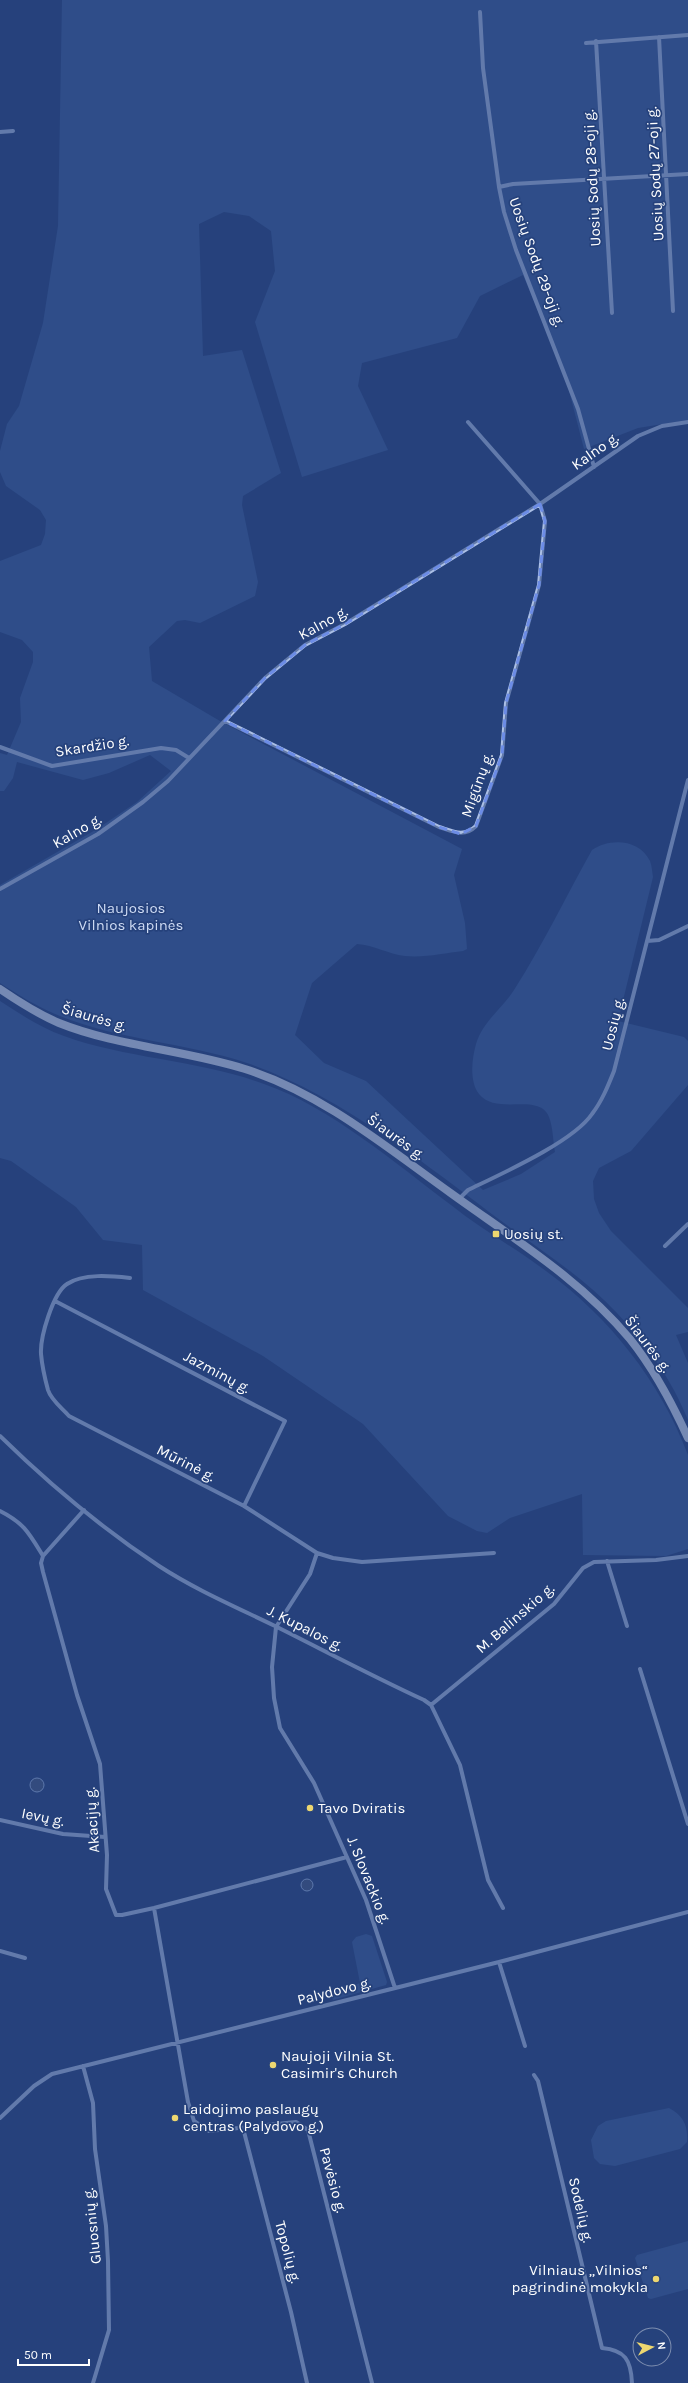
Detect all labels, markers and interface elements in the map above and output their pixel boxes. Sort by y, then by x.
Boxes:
street label: Uosių Sodų 27-oji g. [642,106,668,242]
street label: Uosių Sodų 28-oji g. [579,109,605,247]
street label: Uosių Sodų 29-oji g. [505,195,569,330]
street label: Kalno g. [568,428,622,474]
street label: Kalno g. [295,602,351,644]
street label: Skardžio g. [54,731,131,761]
street label: Migūnų g. [457,750,497,820]
street label: Kalno g. [49,810,105,852]
park label: Naujosios Vilnios kapinės [79,899,183,934]
street label: Uosių g. [598,995,628,1052]
street label: Šiaurės g. [60,999,129,1035]
street label: Šiaurės g. [364,1110,428,1164]
place label: Uosių st. [504,1225,564,1243]
marker: Uosių st. [491,1229,501,1239]
street label: Šiaurės g. [621,1312,675,1376]
street label: Jazminų g. [181,1347,254,1397]
street label: Mūrinė g. [154,1441,218,1485]
street label: M. Balinskio g. [472,1579,558,1657]
street label: J. Kupalos g. [264,1601,346,1655]
street label: Akacijų g. [81,1786,103,1854]
place label: Tavo Dviratis [318,1799,405,1817]
marker: Tavo Dviratis [305,1803,315,1813]
street label: Ievų g. [20,1804,66,1830]
street label: J. Slovackio g. [343,1833,395,1927]
street label: Palydovo g. [295,1973,373,2009]
place label: Naujoji Vilnia St. Casimir's Church [281,2047,398,2082]
marker: Naujoji Vilnia St. Casimir's Church [268,2060,278,2070]
place label: Laidojimo paslaugų centras (Palydovo g.) [183,2100,324,2135]
marker: Laidojimo paslaugų centras (Palydovo g.) [170,2113,180,2123]
street label: Pavėsio g. [316,2145,350,2215]
street label: Sodelių g. [565,2176,597,2245]
street label: Gluosnių g. [79,2187,105,2265]
street label: Topolių g. [271,2219,305,2286]
place label: Vilniaus „Vilnios“ pagrindinė mokykla [512,2261,648,2296]
marker: Vilniaus „Vilnios“ pagrindinė mokykla [651,2274,661,2284]
north arrow [632,2327,672,2367]
scale bar [18,2341,89,2367]
text: N [654,2341,668,2351]
text: 50 m [24,2348,52,2362]

